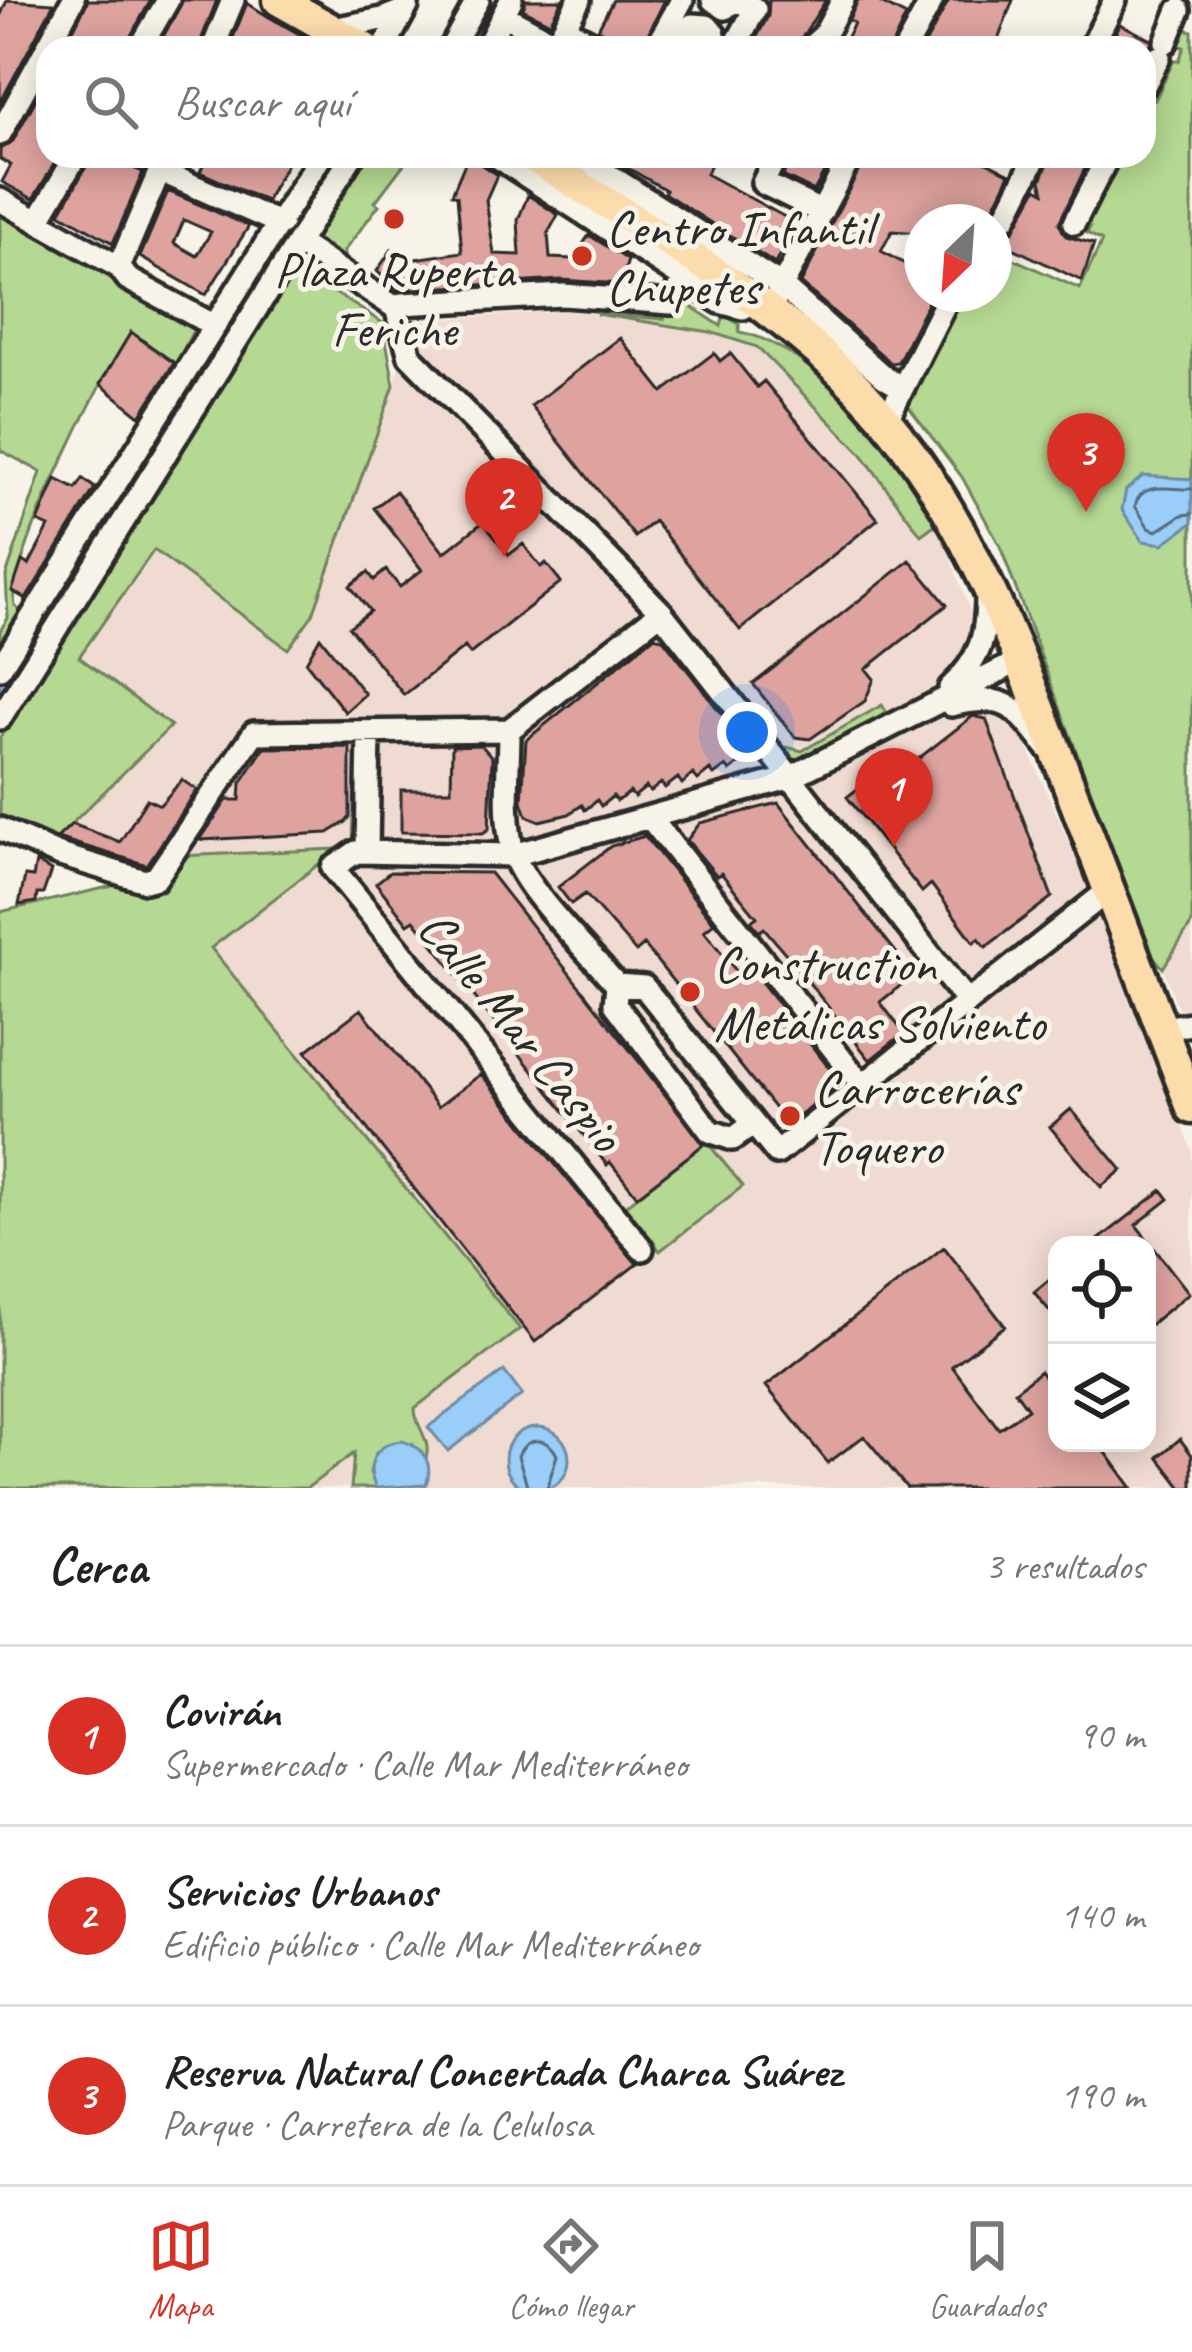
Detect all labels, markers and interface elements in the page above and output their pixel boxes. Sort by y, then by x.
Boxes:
search box [36,36,1156,168]
icon: search [78,69,144,135]
text: Buscar aquí [174,74,350,131]
place label: Centro Infantil Chupetes [606,196,880,319]
north arrow [904,204,1012,312]
marker: Plaza Ruperta Feriche [381,206,407,232]
place label: Plaza Ruperta Feriche [274,238,517,361]
marker: Centro Infantil Chupetes [569,243,595,269]
pin: 3 [1047,413,1125,512]
pin: 2 [465,458,543,557]
your location [717,702,777,762]
pin: 1 [855,748,933,847]
street label: Calle Mar Caspio [404,897,640,1167]
place label: Construction Metálicas Solviento [714,932,1048,1055]
marker: Construction Metálicas Solviento [677,979,703,1005]
place label: Carrocerías Toquero [814,1056,1023,1179]
marker: Carrocerías Toquero [777,1103,803,1129]
map controls [1048,1236,1156,1452]
button: locate [1048,1236,1156,1344]
button: layers [1048,1344,1156,1452]
text: Cerca [48,1534,147,1598]
text: 3 resultados [985,1542,1144,1591]
text: Covirán [162,1683,280,1740]
text: 1 [78,1711,96,1760]
text: 90 m [1078,1711,1144,1760]
text: Supermercado · Calle Mar Mediterráneo [162,1740,687,1789]
text: Servicios Urbanos [162,1863,436,1920]
text: 2 [78,1891,96,1940]
text: 140 m [1060,1891,1144,1940]
text: Edificio público · Calle Mar Mediterráneo [162,1920,698,1969]
text: Reserva Natural Concertada Charca Suárez [162,2043,841,2100]
text: 3 [78,2071,96,2120]
text: 190 m [1060,2071,1144,2120]
text: Parque · Carretera de la Celulosa [162,2100,592,2149]
tab: Mapa [148,2213,214,2327]
tab: Cómo llegar [509,2213,634,2327]
tab: Guardados [929,2213,1044,2327]

